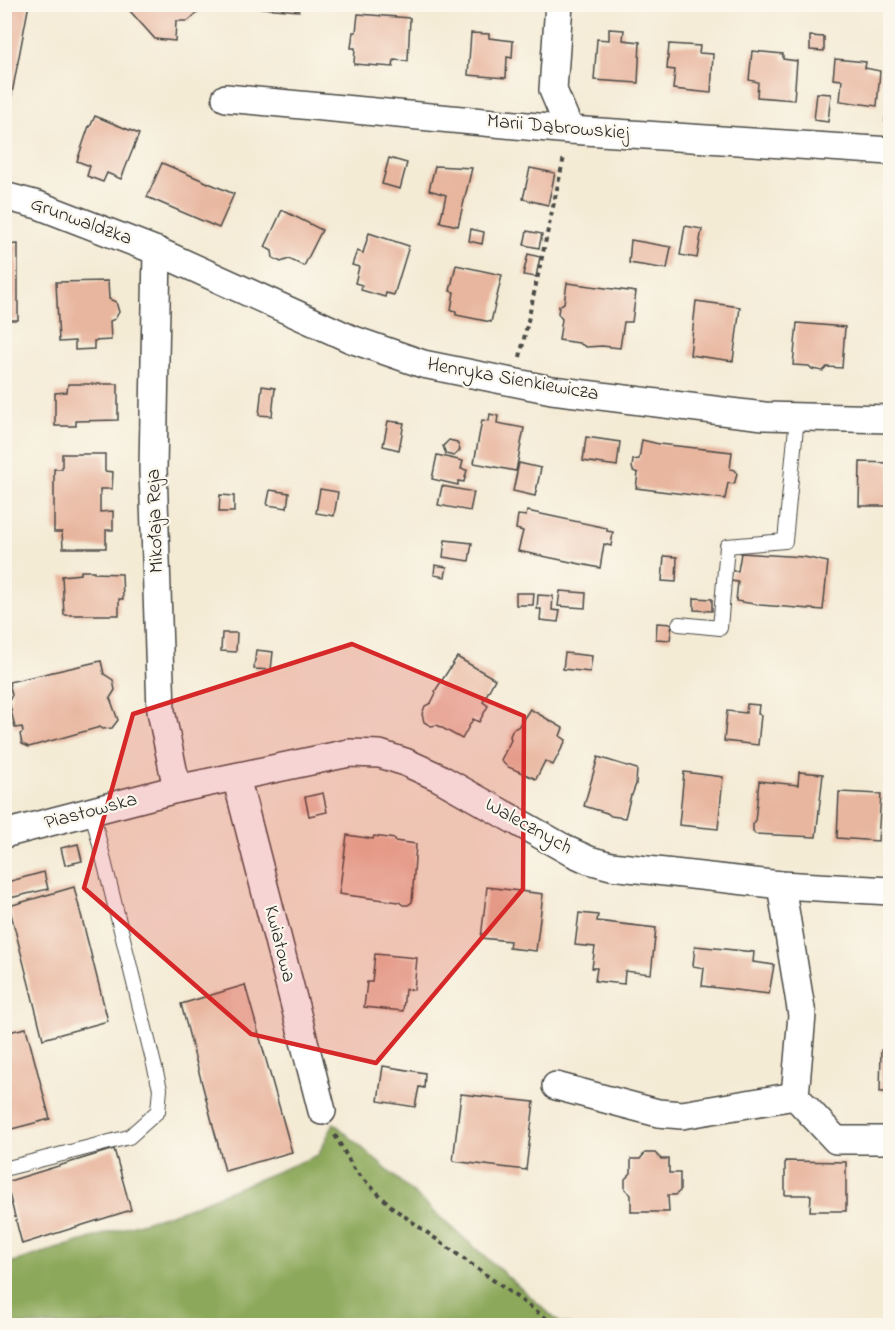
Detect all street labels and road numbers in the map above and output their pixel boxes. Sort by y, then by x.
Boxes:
street label: Marii Dąbrowskiej [486,107,631,149]
street label: Grunwaldzka [26,190,136,254]
street label: Henryka Sienkiewicza [425,351,601,409]
street label: Mikołaja Reja [140,468,172,574]
street label: Piastowska [41,786,141,838]
street label: Walecznych [479,791,577,863]
street label: Kwiatowa [255,903,303,985]

